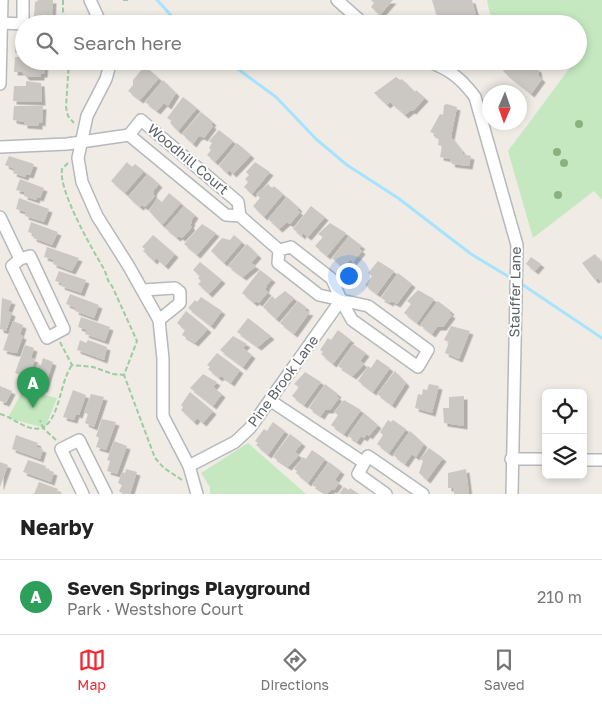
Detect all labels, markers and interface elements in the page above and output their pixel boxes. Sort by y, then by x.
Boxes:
search box [15,15,587,70]
icon: search [33,29,61,57]
text: Search here [73,31,182,54]
north arrow [482,85,527,130]
street label: Woodhill Court [144,120,232,198]
street label: Stauffer Lane [505,246,524,337]
your location [336,263,362,289]
street label: Pine Brook Lane [244,332,321,430]
pin: A [17,367,49,408]
map controls [542,389,587,479]
button: locate [542,389,587,434]
button: layers [542,434,587,479]
text: Nearby [20,514,94,540]
text: Seven Springs Playground [67,576,310,599]
text: A [30,587,42,607]
text: 210 m [537,587,582,607]
text: Park · Westshore Court [67,599,244,619]
tab: Map [77,646,106,693]
tab: Directions [261,646,329,693]
tab: Saved [484,646,525,693]

